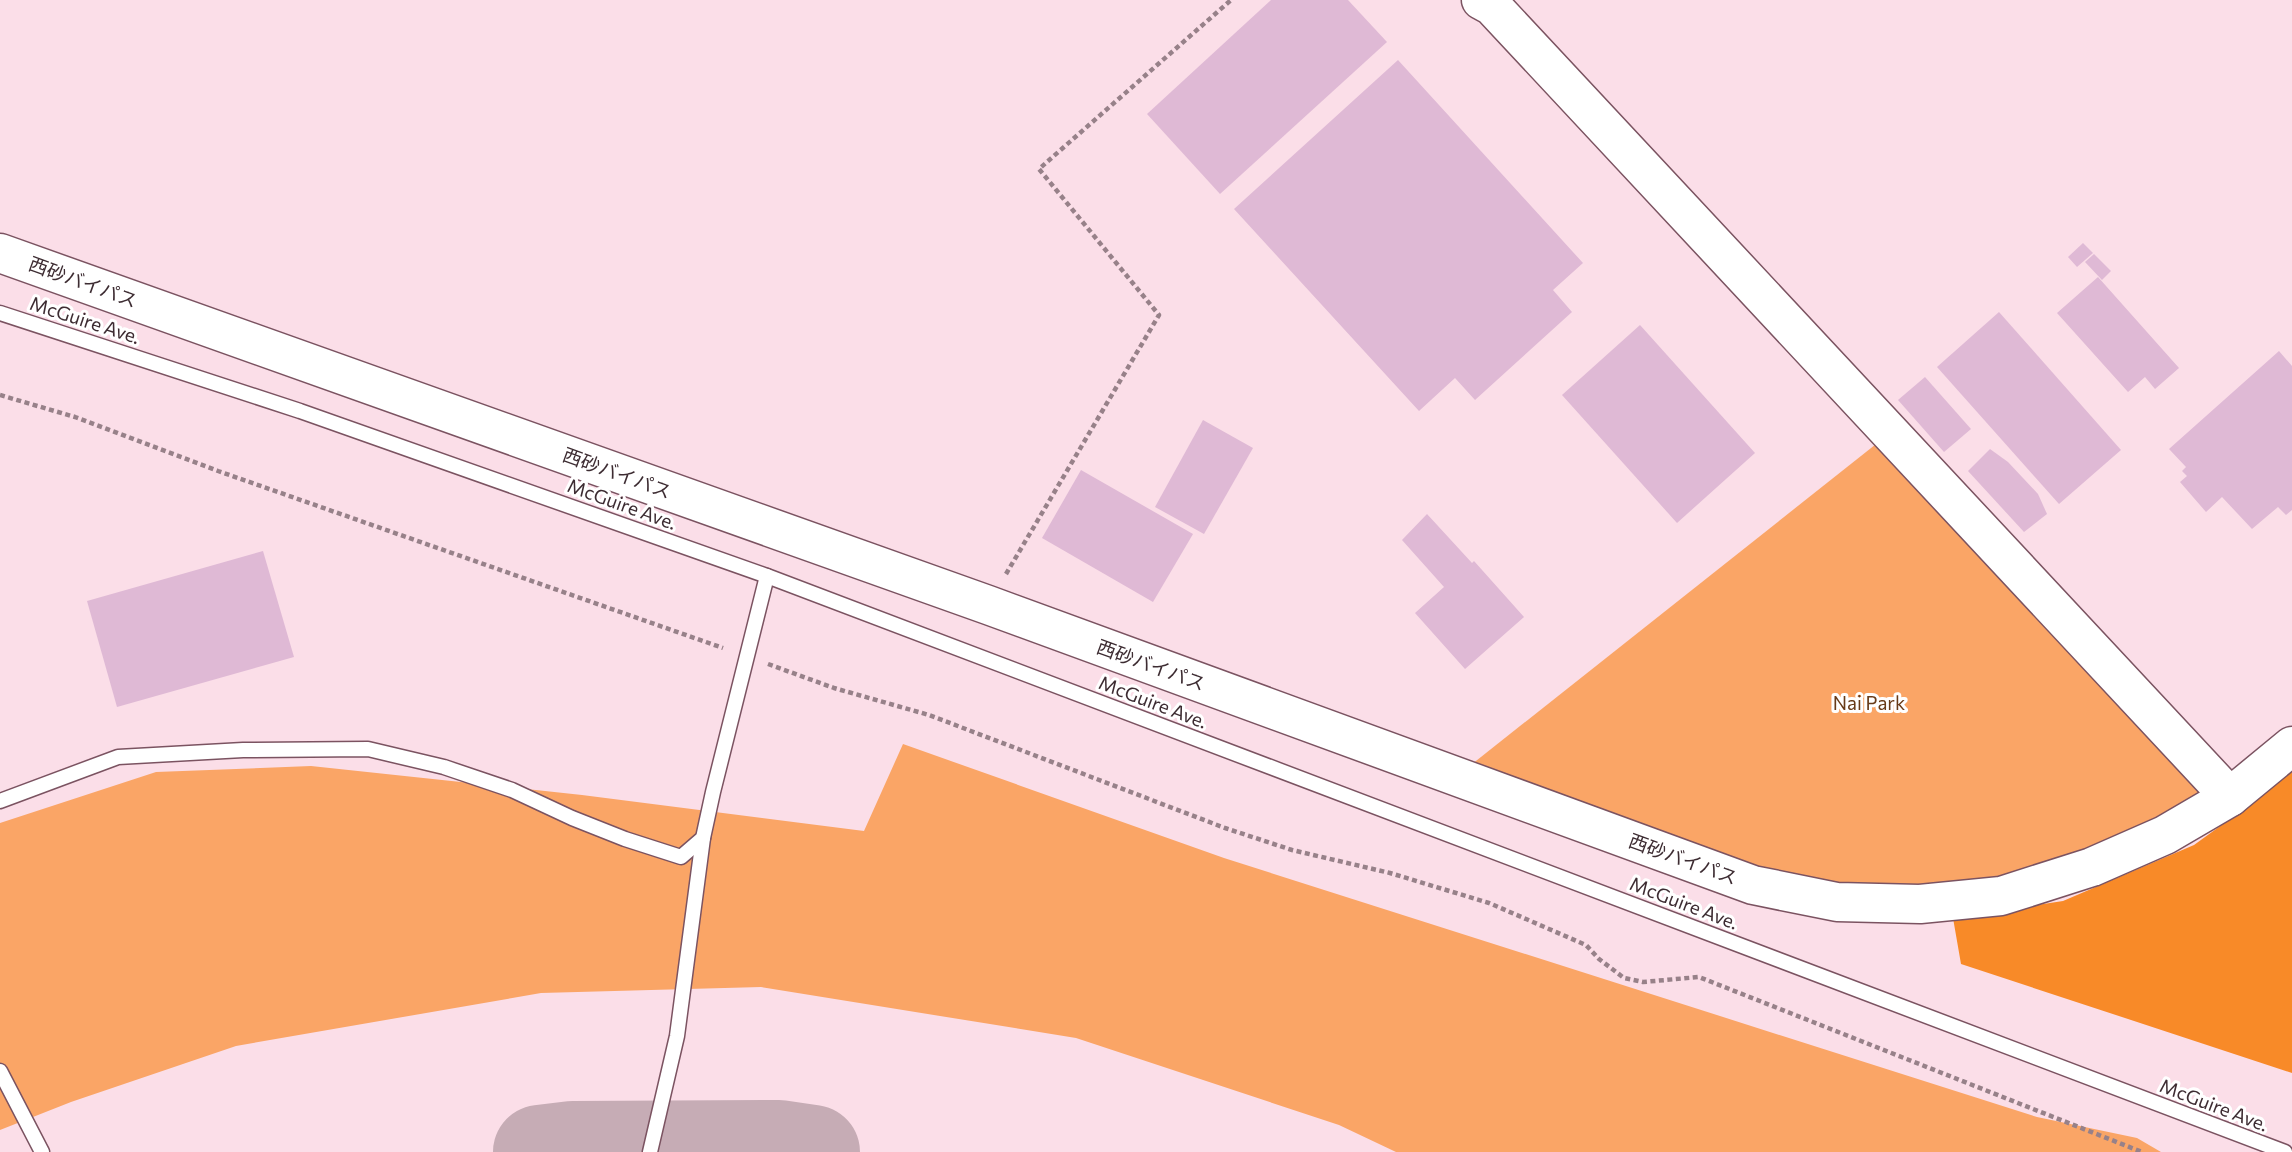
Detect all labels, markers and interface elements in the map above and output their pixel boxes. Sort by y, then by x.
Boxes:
street label: 西砂バイパス [26,251,140,312]
street label: McGuire Ave. [27,291,143,348]
street label: 西砂バイパス [560,442,674,503]
street label: McGuire Ave. [565,473,680,534]
street label: 西砂バイパス [1094,634,1208,695]
street label: McGuire Ave. [1096,670,1211,733]
park label: Nai Park [1833,691,1905,714]
street label: 西砂バイパス [1626,828,1740,889]
street label: McGuire Ave. [1627,871,1742,934]
street label: McGuire Ave. [2157,1073,2272,1136]

